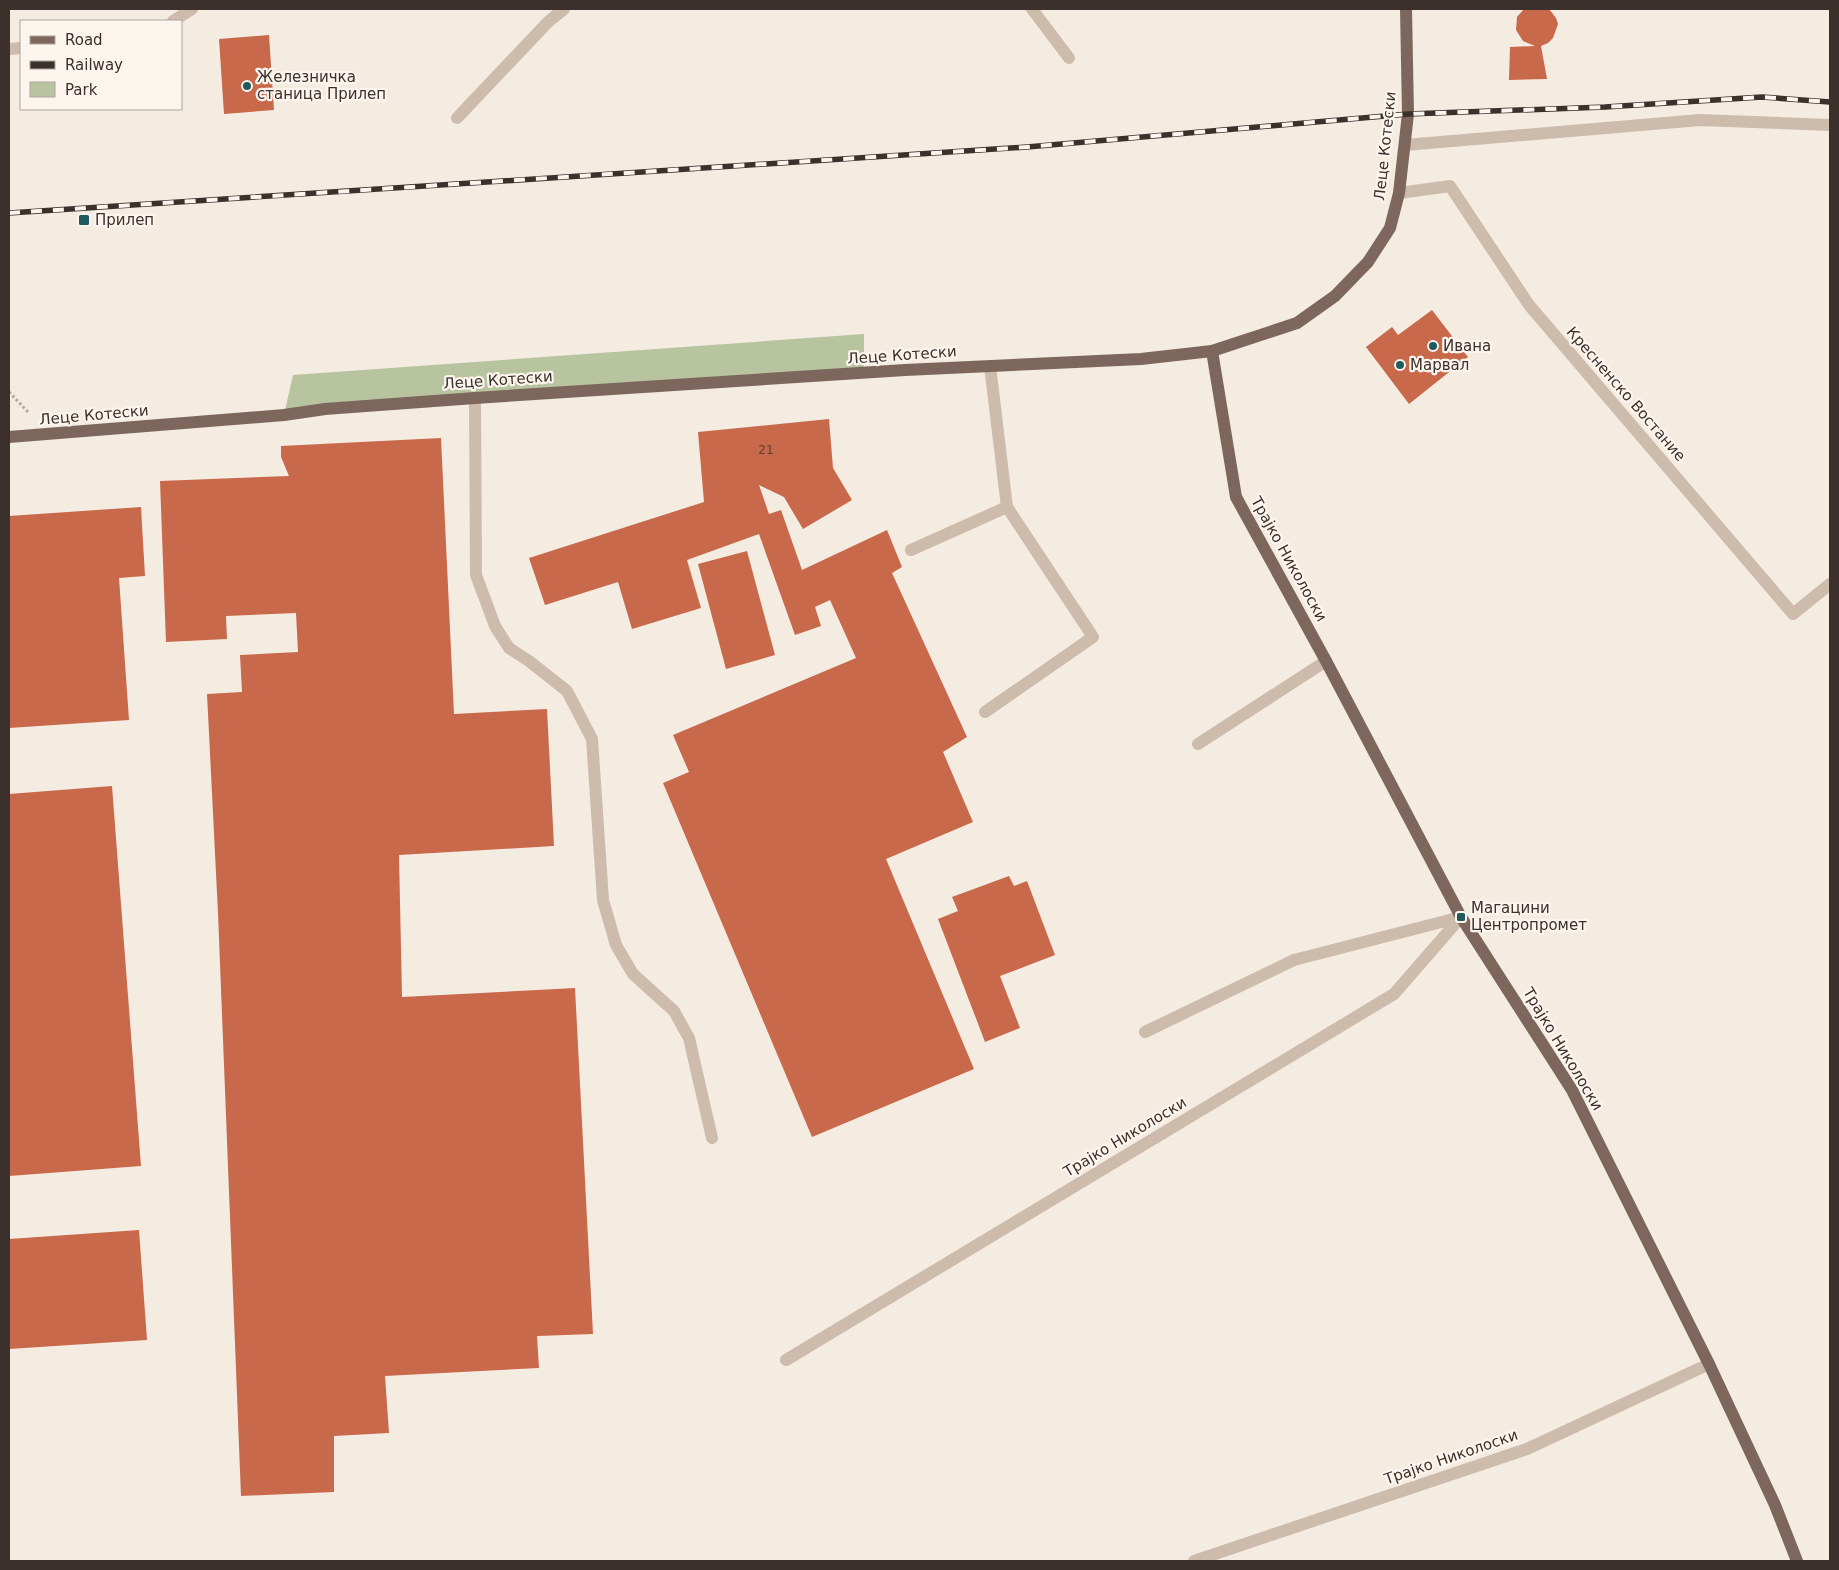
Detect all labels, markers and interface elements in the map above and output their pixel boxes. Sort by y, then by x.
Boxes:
legend [20,20,182,110]
text: Road [65,31,103,49]
text: Railway [65,56,123,74]
place label: Железничка станица Прилеп [257,68,386,103]
marker: Железничка станица Прилеп [241,80,253,92]
text: Park [65,81,98,99]
street label: Леце Котески [1370,91,1400,201]
place label: Прилеп [95,211,154,229]
marker: Прилеп [77,213,91,227]
street label: Кресненско Востание [1563,323,1689,465]
place label: Ивана [1443,337,1491,355]
marker: Ивана [1427,340,1439,352]
street label: Леце Котески [847,342,957,368]
place label: Марвал [1410,356,1469,374]
marker: Марвал [1394,359,1406,371]
street label: Леце Котески [443,367,553,393]
street label: Леце Котески [39,401,149,429]
house number: 21 [758,443,774,457]
street label: Трајко Николоски [1247,492,1331,625]
place label: Магацини Центропромет [1471,899,1587,934]
marker: Магацини Центропромет [1455,911,1467,923]
street label: Трајко Николоски [1519,983,1607,1114]
street label: Трајко Николоски [1059,1093,1190,1181]
street label: Трајко Николоски [1381,1426,1520,1489]

